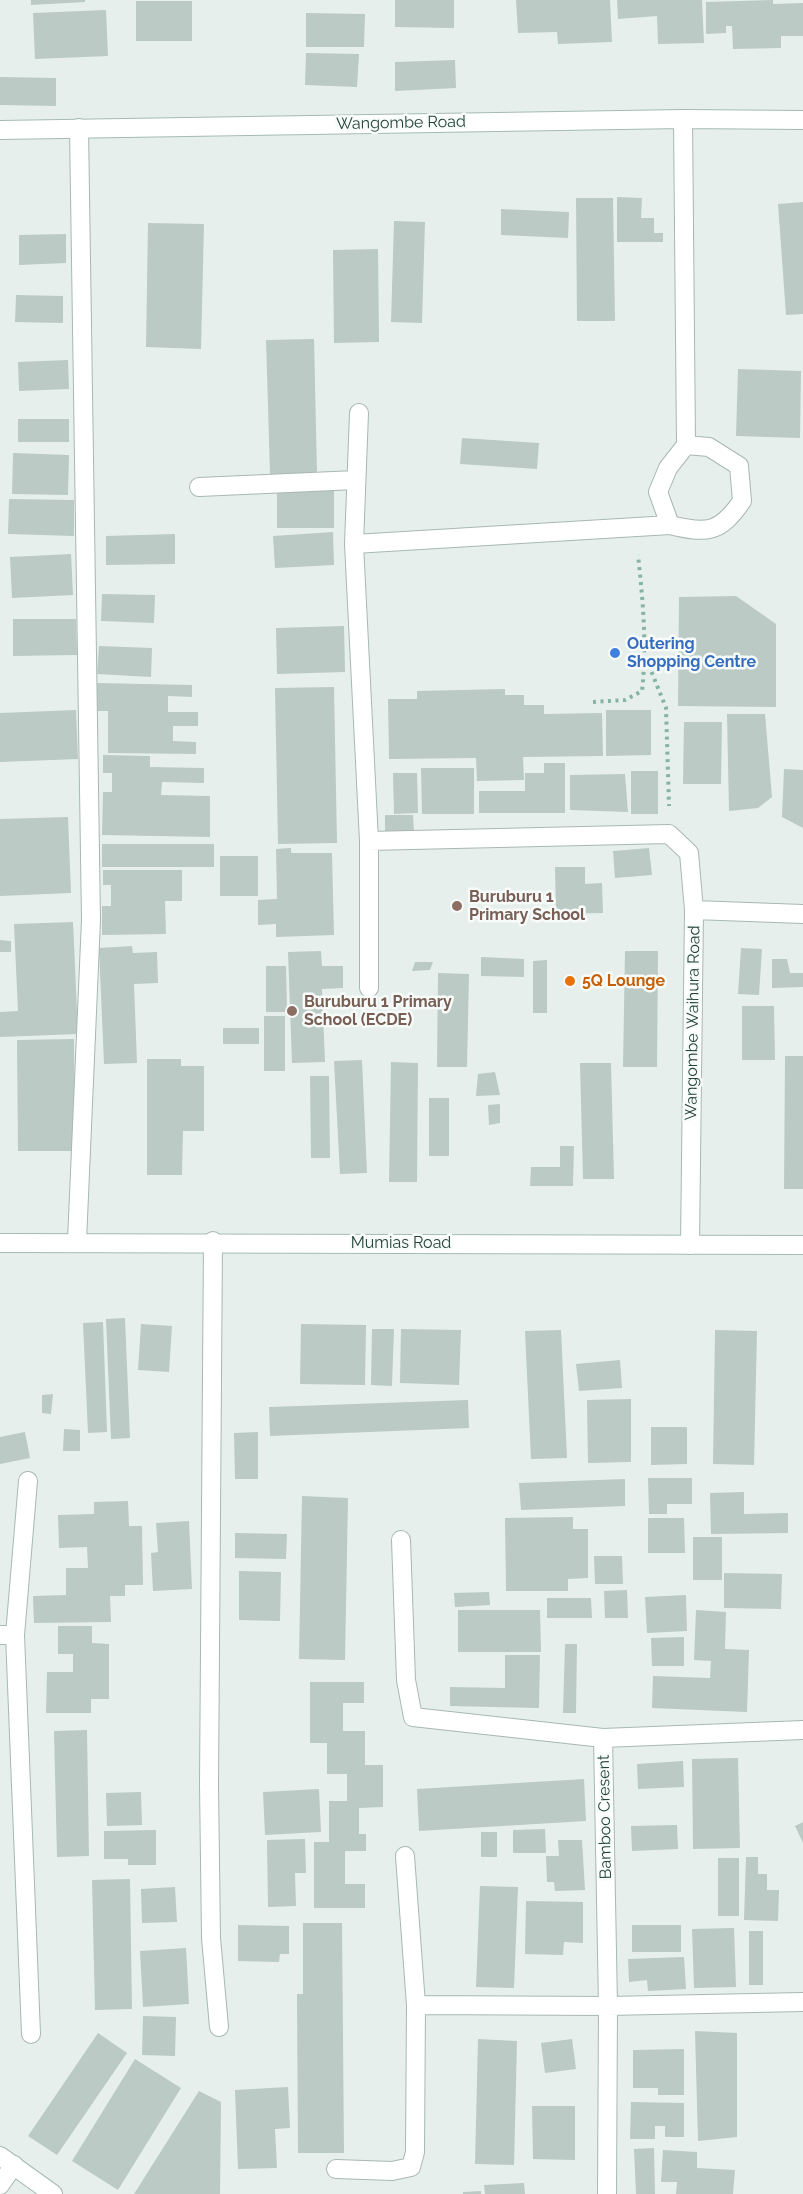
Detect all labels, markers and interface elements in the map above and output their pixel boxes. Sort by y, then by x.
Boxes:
street label: Wangombe Road [336,112,466,134]
place label: Outering Shopping Centre [627,634,756,672]
marker: Outering Shopping Centre [608,646,622,660]
place label: Buruburu 1 Primary School [469,887,585,925]
marker: Buruburu 1 Primary School [450,899,464,913]
street label: Wangombe Waihura Road [682,925,704,1121]
place label: 5Q Lounge [582,971,665,991]
marker: 5Q Lounge [563,974,577,988]
place label: Buruburu 1 Primary School (ECDE) [304,992,452,1030]
marker: Buruburu 1 Primary School (ECDE) [285,1004,299,1018]
street label: Mumias Road [351,1233,451,1253]
street label: Bamboo Cresent [594,1755,616,1879]

